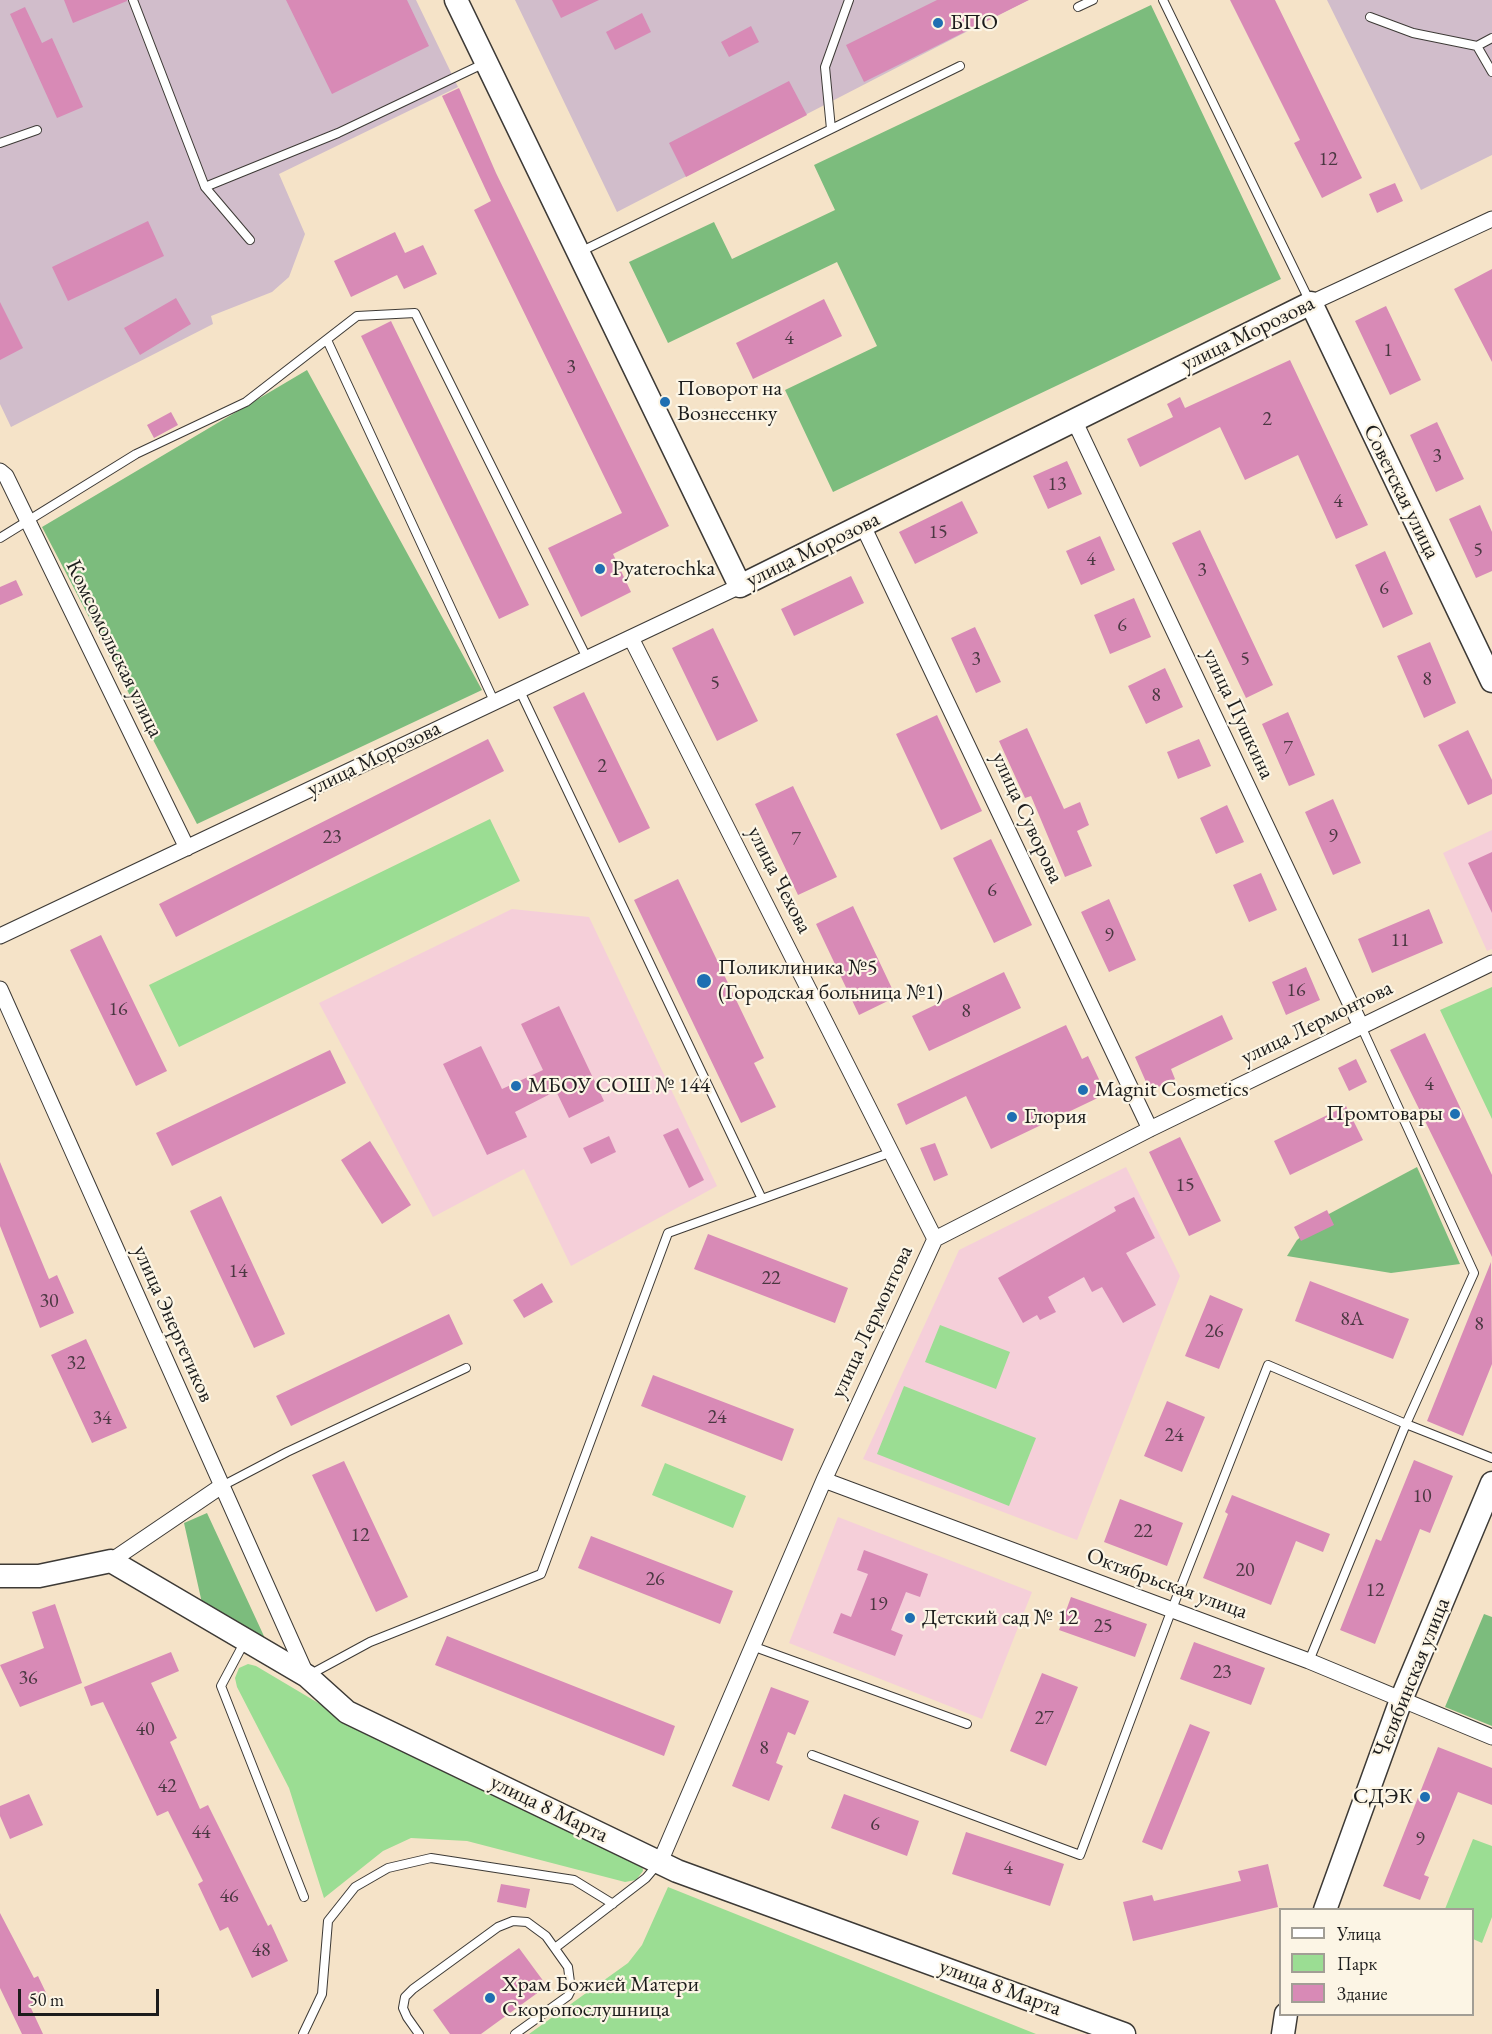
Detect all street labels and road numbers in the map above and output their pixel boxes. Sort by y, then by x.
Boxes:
street label: улица Морозова [1177,290,1319,378]
street label: Советская улица [1357,420,1445,564]
street label: улица Морозова [742,506,884,594]
street label: Комсомольская улица [60,556,168,742]
street label: улица Пушкина [1196,644,1280,784]
street label: улица Морозова [303,715,445,803]
street label: улица Суворова [985,748,1069,888]
street label: улица Чехова [741,822,817,938]
street label: улица Лермонтова [1237,975,1397,1071]
street label: улица Энергетиков [127,1242,219,1406]
street label: улица Лермонтова [825,1242,919,1402]
street label: Октябрьская улица [1083,1543,1251,1625]
street label: Челябинская улица [1368,1594,1456,1762]
street label: улица 8 Марта [486,1769,612,1849]
street label: улица 8 Марта [935,1954,1065,2022]

